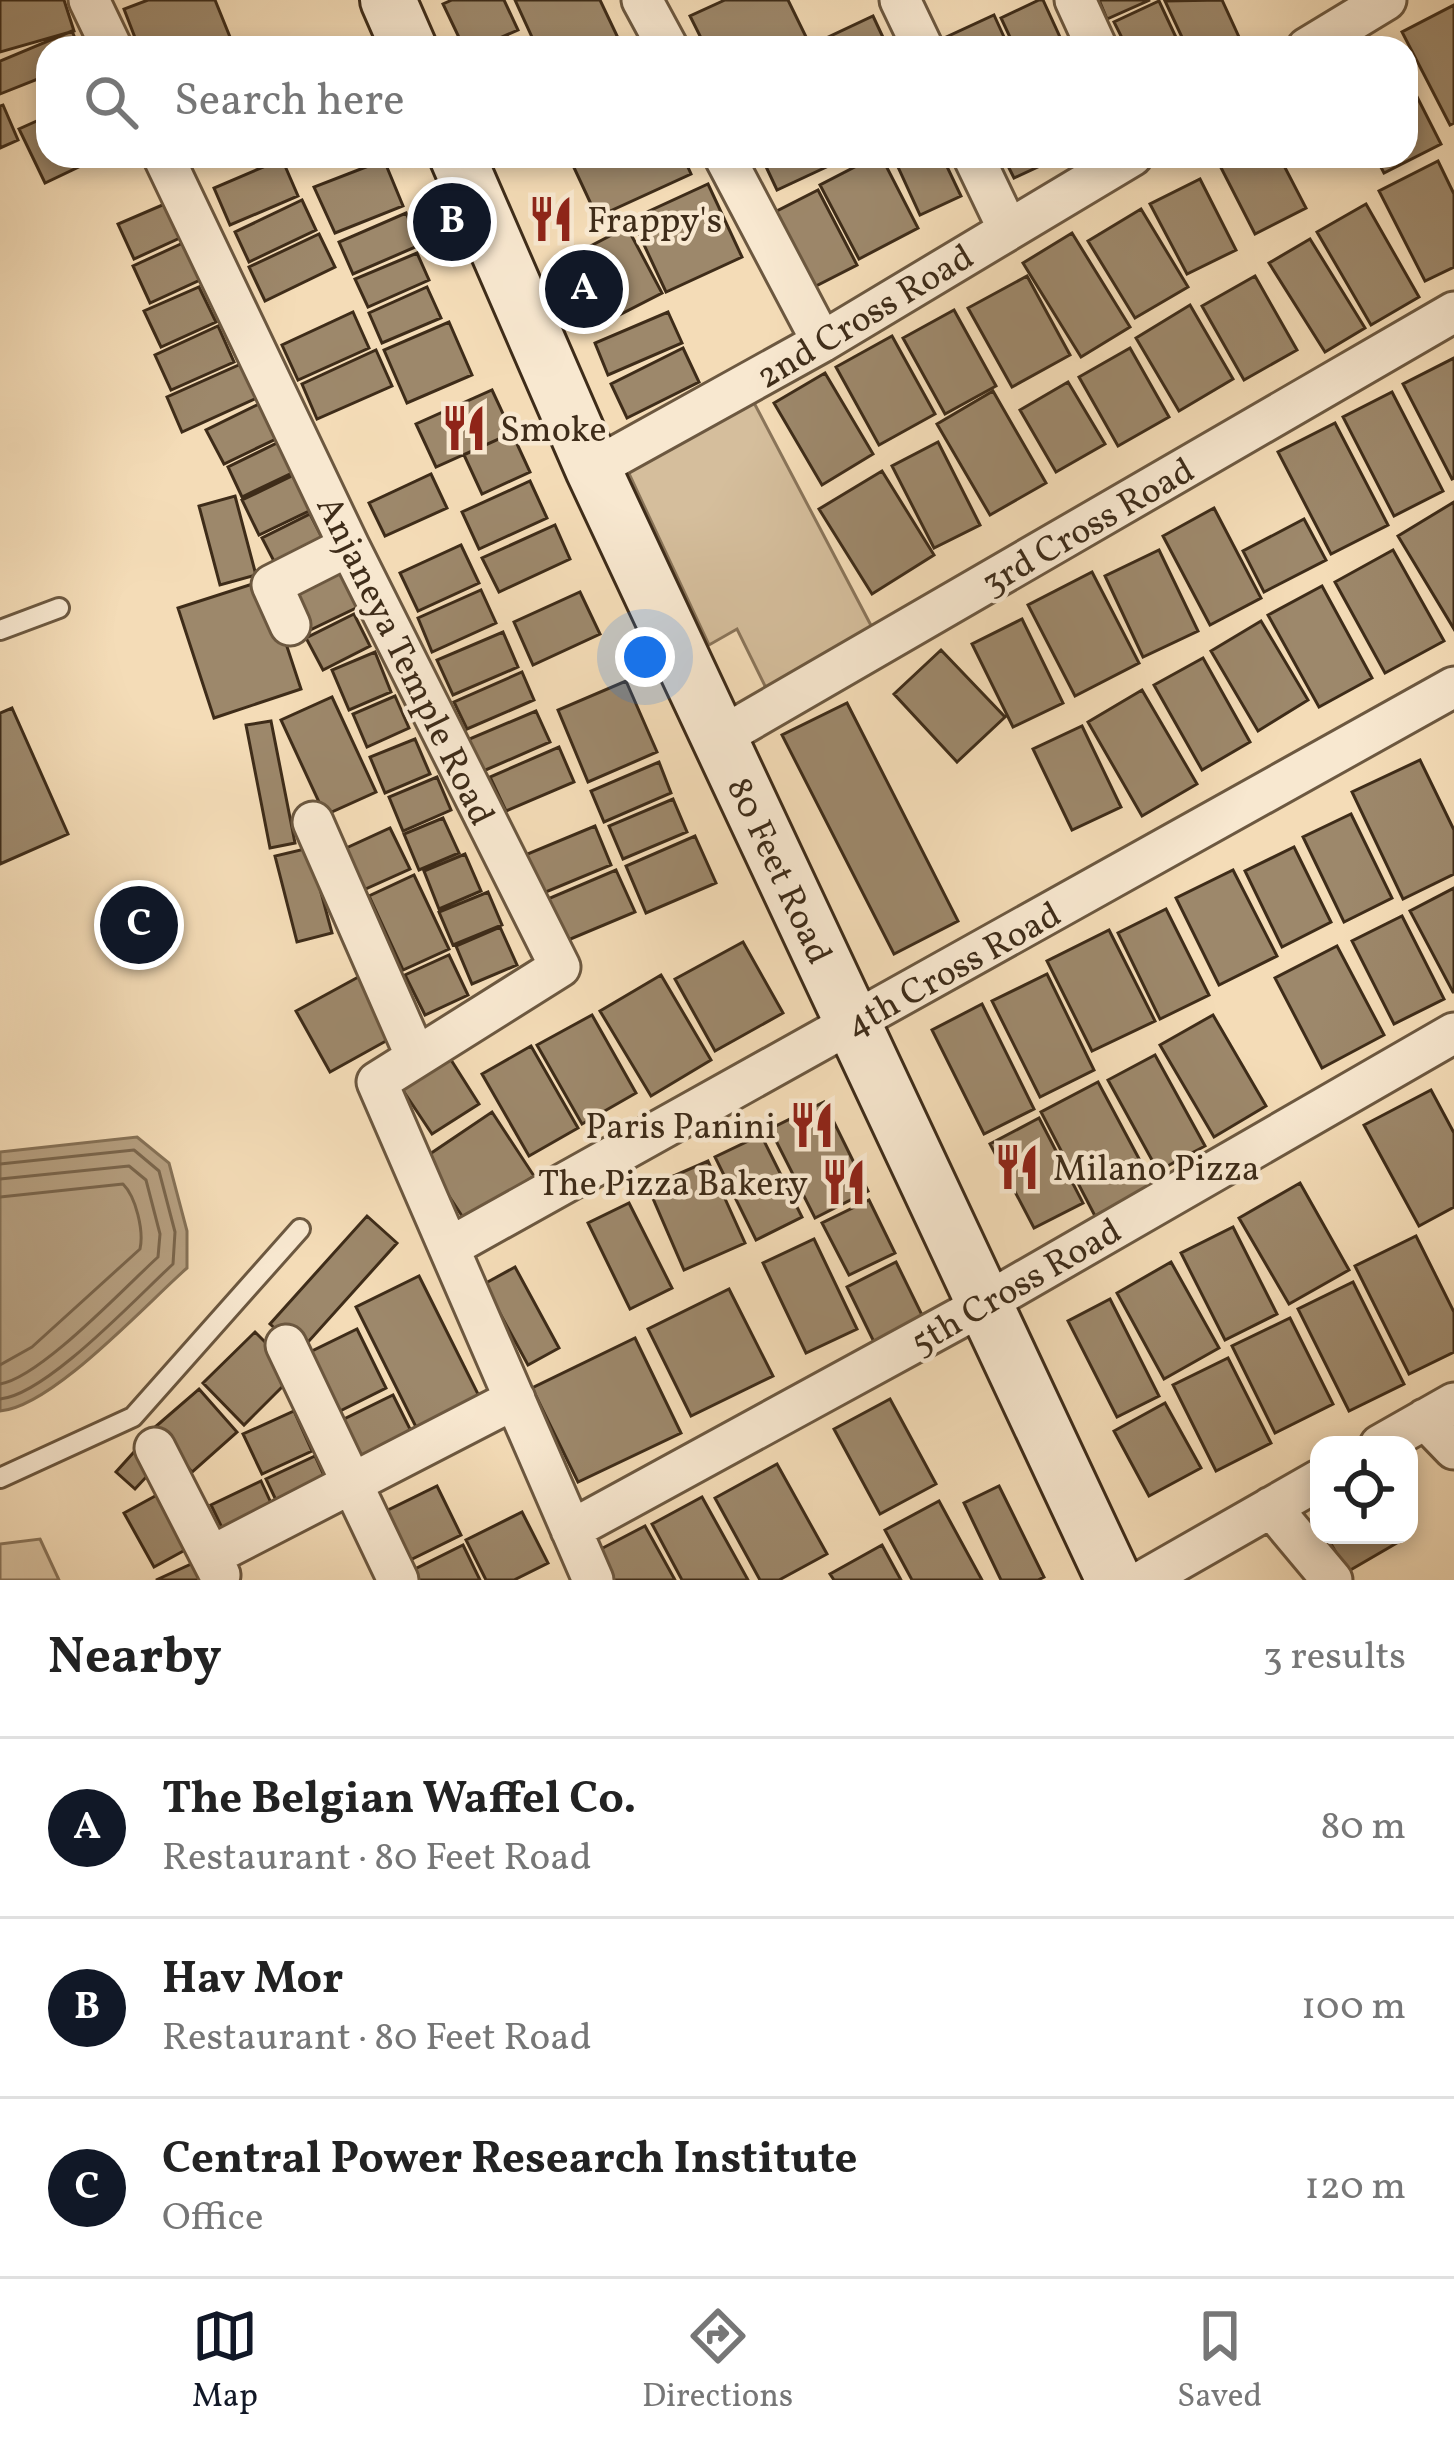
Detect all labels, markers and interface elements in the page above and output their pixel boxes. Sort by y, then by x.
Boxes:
search box [36,36,1418,168]
icon: search [78,69,144,135]
text: Search here [174,71,405,134]
pin: B [413,177,491,267]
restaurant icon: Frappy's [526,194,576,244]
place label: Frappy's [587,198,722,248]
street label: 2nd Cross Road [748,234,984,403]
pin: A [545,244,623,334]
restaurant icon: Smoke [439,403,489,453]
place label: Smoke [500,407,607,457]
street label: 3rd Cross Road [973,447,1205,610]
street label: Anjaneya Temple Road [302,489,505,835]
your location [615,627,675,687]
street label: 80 Feet Road [712,770,842,973]
pin: C [100,880,178,970]
street label: 4th Cross Road [837,891,1071,1052]
restaurant icon: Paris Panini [787,1100,837,1150]
place label: Paris Panini [585,1104,776,1154]
restaurant icon: Milano Pizza [992,1142,1042,1192]
place label: Milano Pizza [1053,1146,1260,1196]
restaurant icon: The Pizza Bakery [819,1157,869,1207]
place label: The Pizza Bakery [538,1161,808,1211]
street label: 5th Cross Road [902,1208,1132,1369]
map controls [1310,1436,1418,1544]
button: locate [1310,1436,1418,1544]
text: Nearby [48,1623,222,1694]
text: 3 results [1263,1631,1406,1685]
text: The Belgian Waffel Co. [162,1769,636,1832]
text: A [73,1801,101,1855]
text: 80 m [1320,1801,1406,1855]
text: Restaurant · 80 Feet Road [162,1832,592,1886]
text: Hav Mor [162,1949,343,2012]
text: B [74,1981,100,2035]
text: 100 m [1301,1981,1406,2035]
text: Restaurant · 80 Feet Road [162,2012,592,2066]
text: Central Power Research Institute [162,2129,858,2192]
text: C [74,2161,100,2215]
text: 120 m [1305,2161,1406,2215]
text: Office [162,2192,263,2246]
tab: Map [192,2303,258,2421]
tab: Directions [642,2303,793,2421]
tab: Saved [1177,2303,1262,2421]

